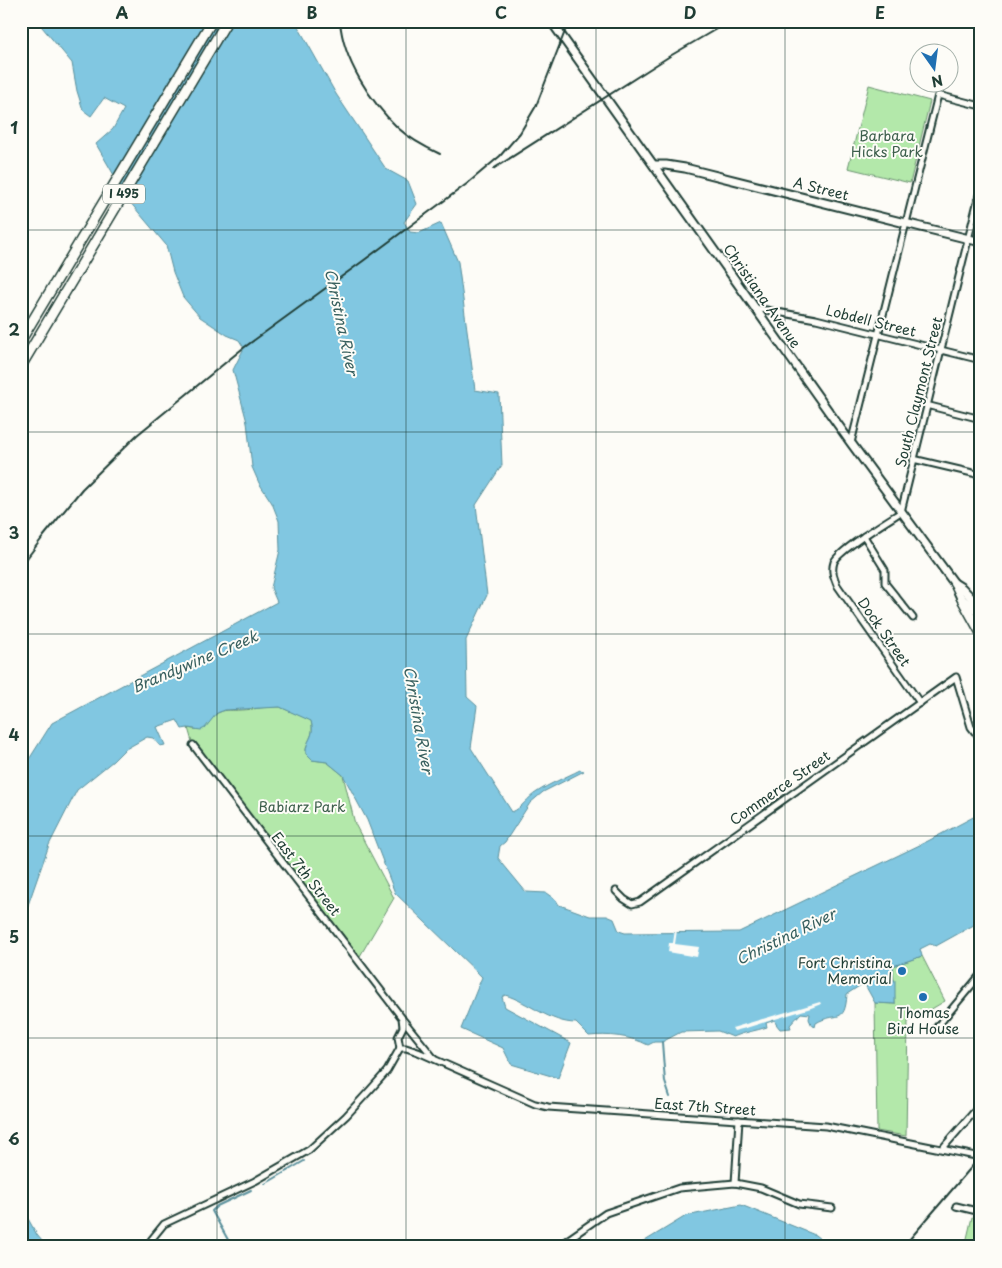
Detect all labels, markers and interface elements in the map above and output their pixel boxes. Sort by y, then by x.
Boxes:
text: A [116,0,129,24]
text: B [307,0,318,24]
text: C [495,0,507,24]
text: D [684,0,696,24]
text: E [875,0,885,24]
north arrow [910,42,960,92]
text: N [929,70,945,93]
text: 1 [10,115,18,139]
park label: Barbara Hicks Park [851,125,924,162]
street label: A Street [791,172,851,206]
road number: I 495 [103,184,145,203]
street label: Christiana Avenue [719,239,806,352]
water label: Christina River [320,266,365,379]
street label: Lobdell Street [824,299,919,342]
street label: South Claymont Street [890,314,947,469]
text: 2 [8,317,20,341]
text: 3 [9,520,19,544]
street label: Dock Street [853,593,916,671]
water label: Brandywine Creek [128,623,262,698]
water label: Christina River [399,664,441,777]
text: 4 [9,722,20,746]
street label: Commerce Street [725,745,834,830]
park label: Babiarz Park [259,796,346,817]
street label: East 7th Street [267,827,346,920]
water label: Christina River [732,901,841,970]
text: 5 [9,924,19,948]
place label: Fort Christina Memorial [798,952,892,989]
marker: Fort Christina Memorial [896,965,908,977]
marker: Thomas Bird House [917,991,929,1003]
place label: Thomas Bird House [887,1002,960,1039]
street label: East 7th Street [654,1092,757,1121]
text: 6 [8,1126,20,1150]

